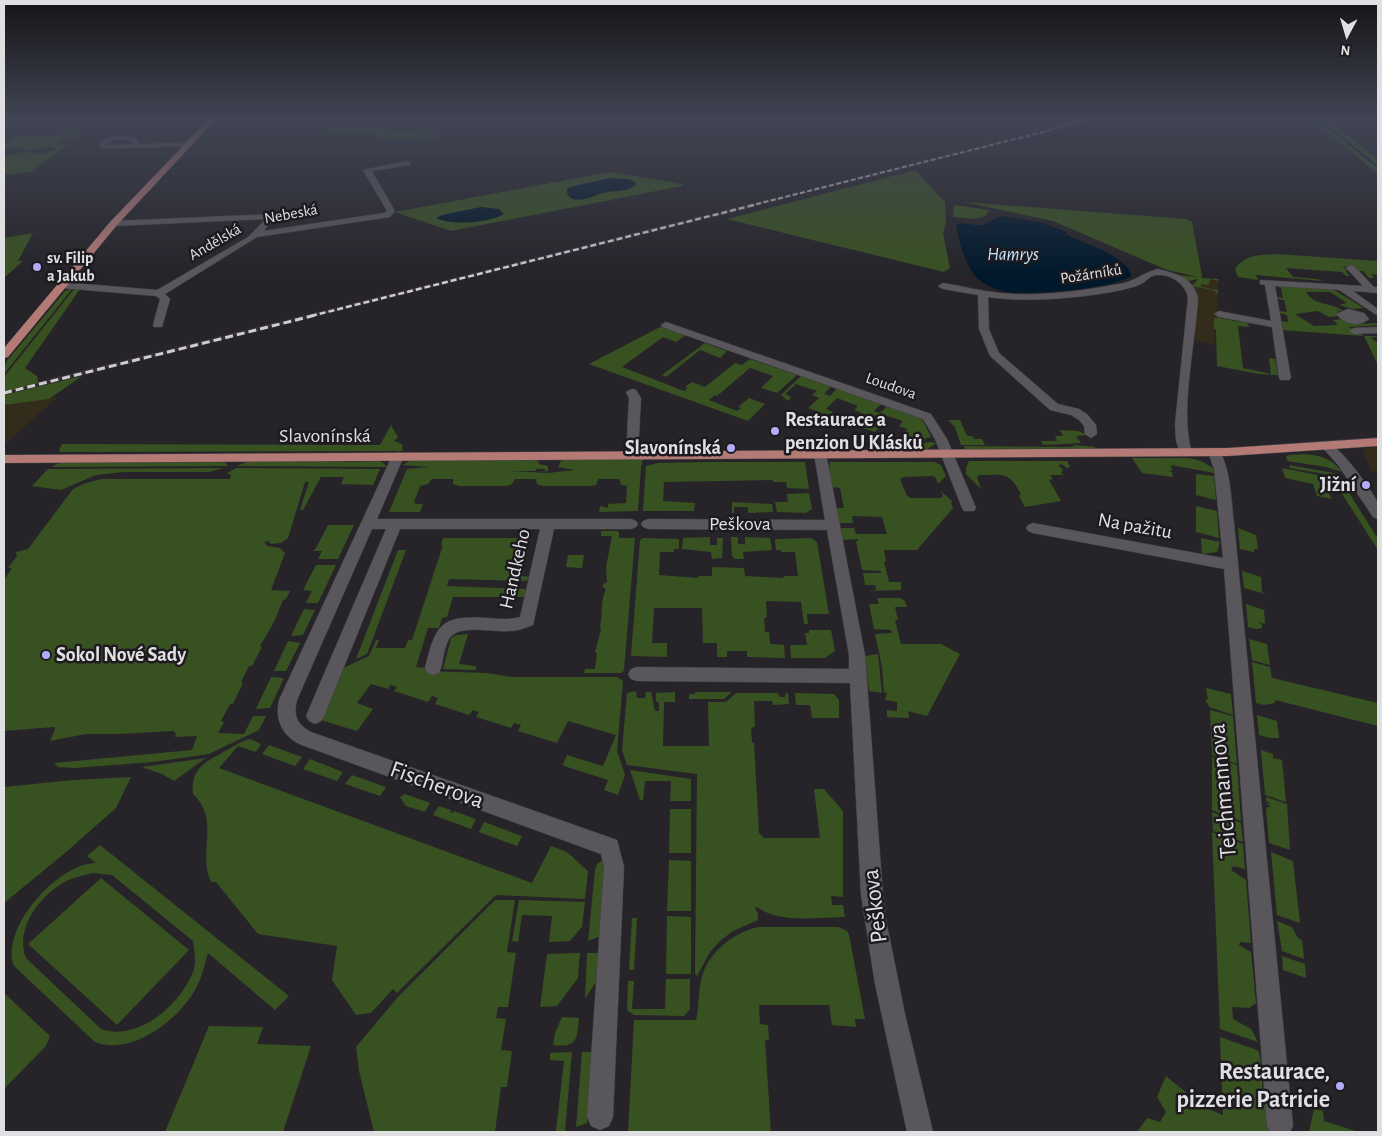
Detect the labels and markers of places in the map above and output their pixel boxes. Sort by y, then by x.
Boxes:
place label: sv. Filip a Jakub [47,248,95,286]
marker: sv. Filip a Jakub [31,261,43,273]
place label: Restaurace a penzion U Klásků [785,408,923,455]
marker: Restaurace a penzion U Klásků [769,425,781,437]
place label: Slavonínská [625,436,721,460]
marker: Slavonínská [725,442,737,454]
place label: Jižní [1320,473,1356,497]
marker: Jižní [1360,479,1372,491]
place label: Sokol Nové Sady [56,643,186,667]
marker: Sokol Nové Sady [40,649,52,661]
place label: Restaurace, pizzerie Patricie [1176,1058,1330,1114]
marker: Restaurace, pizzerie Patricie [1334,1080,1346,1092]

